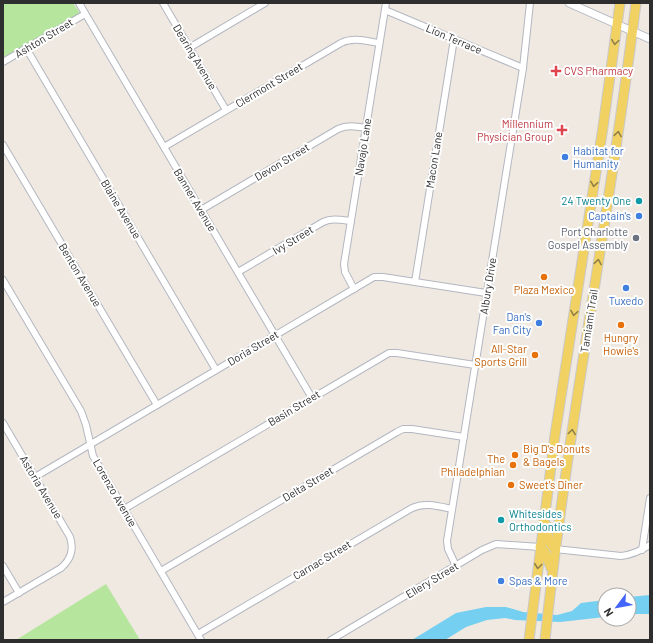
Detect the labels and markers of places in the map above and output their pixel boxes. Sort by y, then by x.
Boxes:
place label: CVS Pharmacy [564,64,633,77]
marker: CVS Pharmacy [551,66,561,76]
place label: Millennium Physician Group [477,117,553,143]
marker: Millennium Physician Group [556,124,568,136]
place label: Habitat for Humanity [573,144,624,170]
marker: Habitat for Humanity [560,152,570,162]
place label: 24 Twenty One [562,194,631,207]
marker: 24 Twenty One [634,196,644,206]
place label: Captain's [588,209,631,222]
marker: Captain's [634,211,644,221]
place label: Port Charlotte Gospel Assembly [548,225,628,251]
marker: Port Charlotte Gospel Assembly [631,233,641,243]
marker: Plaza Mexico [539,272,549,282]
place label: Plaza Mexico [514,283,574,296]
marker: Tuxedo [621,283,631,293]
place label: Tuxedo [609,294,643,307]
place label: Dan's Fan City [493,310,531,336]
marker: Dan's Fan City [534,318,544,328]
marker: Hungry Howie's [616,320,626,330]
place label: Hungry Howie's [603,331,639,357]
place label: All-Star Sports Grill [474,342,527,368]
marker: All-Star Sports Grill [530,350,540,360]
place label: Big D's Donuts & Bagels [523,442,590,468]
marker: Big D's Donuts & Bagels [510,450,520,460]
place label: The Philadelphian [441,452,505,478]
marker: The Philadelphian [508,460,518,470]
place label: Sweet's Diner [519,478,583,491]
marker: Sweet's Diner [506,480,516,490]
place label: Whitesides Orthodontics [509,507,572,533]
marker: Whitesides Orthodontics [496,515,506,525]
place label: Spas & More [509,574,568,587]
marker: Spas & More [496,576,506,586]

